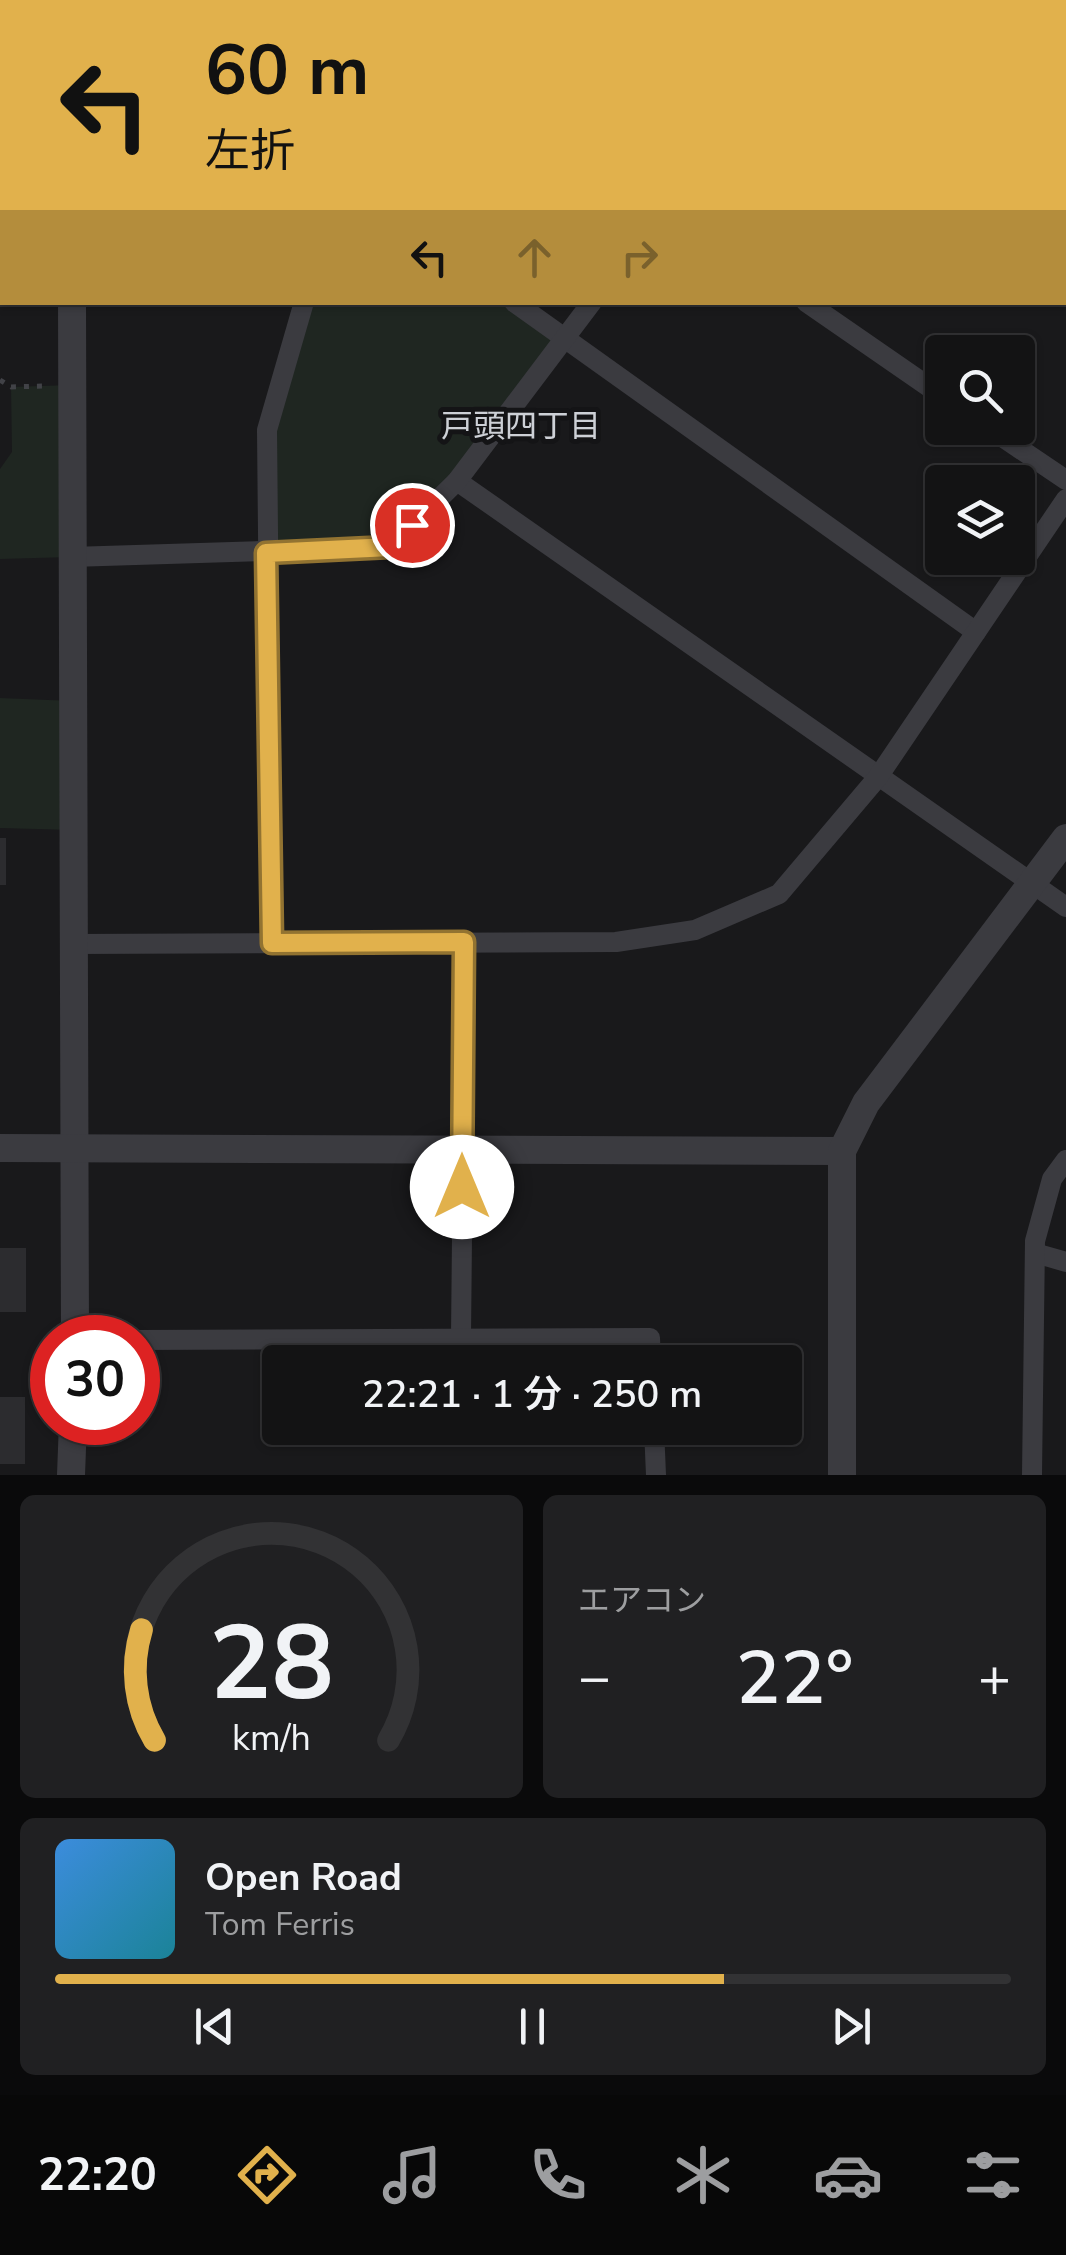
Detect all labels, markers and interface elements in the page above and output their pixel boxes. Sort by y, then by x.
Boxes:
text: 60 m [205,23,369,119]
icon: left [40,40,170,170]
text: 左折 [205,121,295,182]
icon: left [402,230,457,285]
icon: ahead [507,230,562,285]
icon: right [612,230,667,285]
map controls [925,335,1035,575]
button: search [925,335,1035,445]
district label: 戸頭四丁目 [441,405,601,448]
button: layers [925,465,1035,575]
pin [370,483,455,568]
icon: arrive [385,498,440,553]
position arrow [410,1135,514,1239]
speed limit sign: 30 [30,1315,160,1445]
text: 22:21 · 1 分 · 250 m [362,1369,702,1420]
text: エアコン [578,1579,706,1622]
text: 28 [209,1593,334,1735]
text: 22° [735,1627,854,1729]
text: − [578,1640,611,1715]
text: + [978,1640,1011,1715]
text: km/h [232,1714,311,1763]
text: Open Road [205,1852,402,1903]
text: Tom Ferris [205,1903,355,1946]
icon: previous [187,1999,242,2054]
icon: pause [505,1999,560,2054]
icon: next [824,1999,879,2054]
icon: directions [232,2140,302,2210]
icon: music [377,2140,447,2210]
icon: phone [523,2140,593,2210]
icon: climate [668,2140,738,2210]
icon: car [813,2140,883,2210]
icon: filters [958,2140,1028,2210]
text: 22:20 [38,2145,157,2206]

